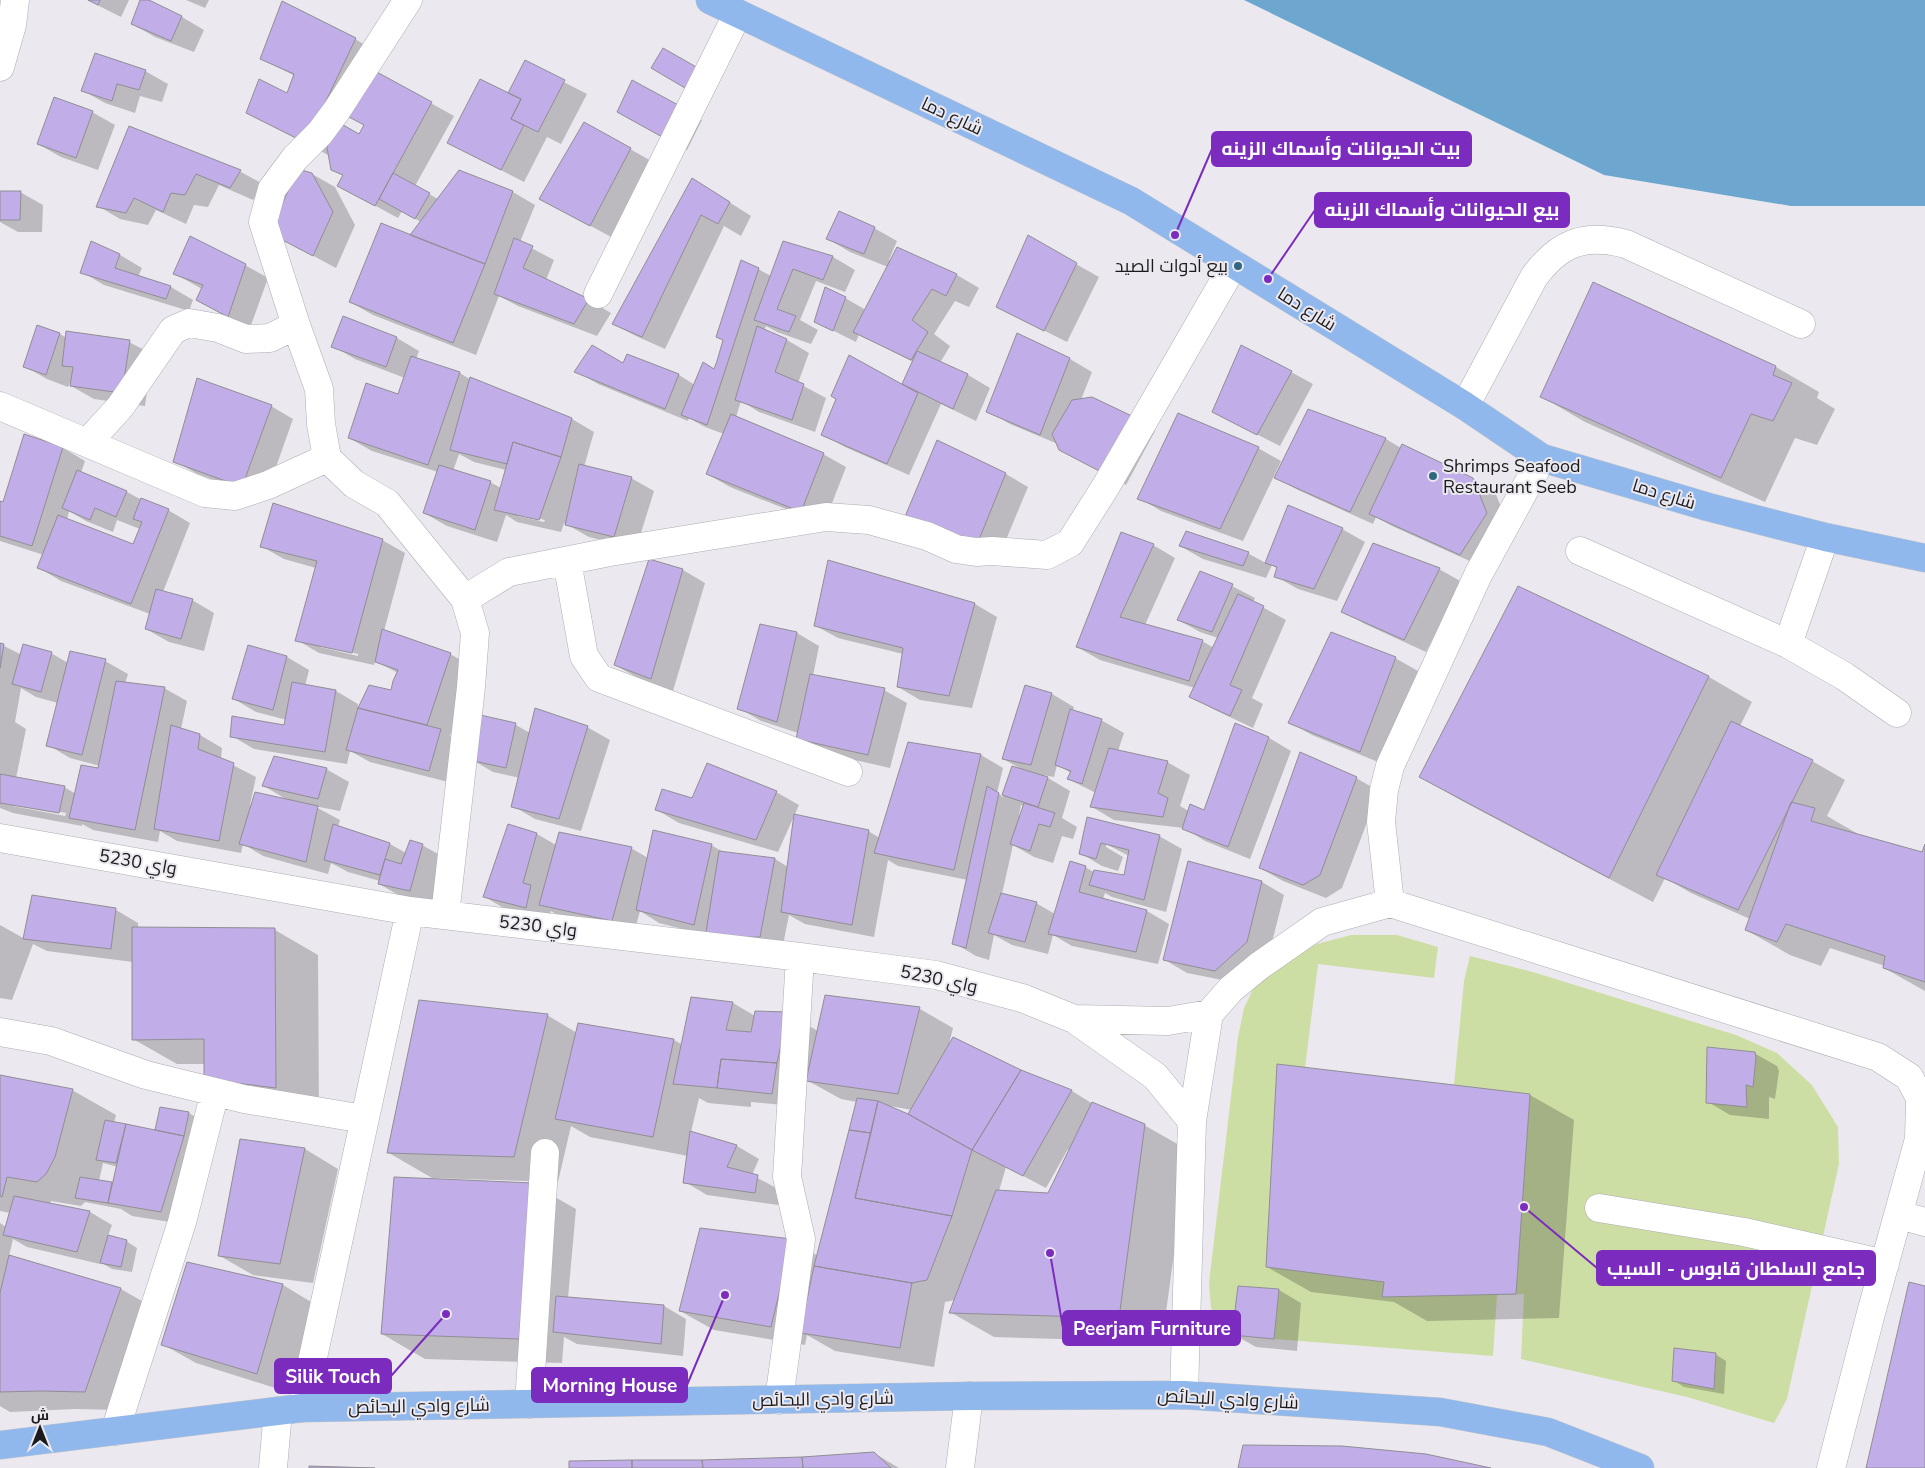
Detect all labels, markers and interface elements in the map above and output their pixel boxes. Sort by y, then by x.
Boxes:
street label: شارع دما [917,91,987,141]
callout: بيت الحيوانات وأسماك الزينه [1212,132,1471,166]
text: بيت الحيوانات وأسماك الزينه [1221,135,1461,162]
callout: بيع الحيوانات وأسماك الزينه [1315,193,1569,227]
text: بيع الحيوانات وأسماك الزينه [1325,196,1559,223]
place label: بيع أدوات الصيد [1115,254,1228,278]
marker: بيع أدوات الصيد [1232,260,1244,272]
street label: شارع دما [1273,282,1341,336]
place label: Shrimps Seafood Restaurant Seeb [1443,454,1581,499]
marker: Shrimps Seafood Restaurant Seeb [1427,470,1439,482]
street label: شارع دما [1629,473,1699,515]
street label: واي 5230 [97,843,179,883]
street label: واي 5230 [497,909,578,945]
street label: واي 5230 [898,959,980,1001]
callout: جامع السلطان قابوس - السيب [1597,1251,1875,1285]
text: جامع السلطان قابوس - السيب [1607,1256,1865,1282]
callout: Peerjam Furniture [1063,1311,1240,1345]
text: Peerjam Furniture [1073,1316,1231,1342]
callout: Silik Touch [275,1359,391,1393]
text: Silik Touch [285,1364,381,1390]
callout: Morning House [532,1368,687,1402]
text: Morning House [543,1373,677,1399]
street label: شارع وادي البحائص [1157,1383,1299,1417]
street label: شارع وادي البحائص [752,1386,894,1414]
street label: شارع وادي البحائص [348,1393,490,1421]
north arrow [15,1403,65,1453]
text: ش [31,1406,49,1425]

